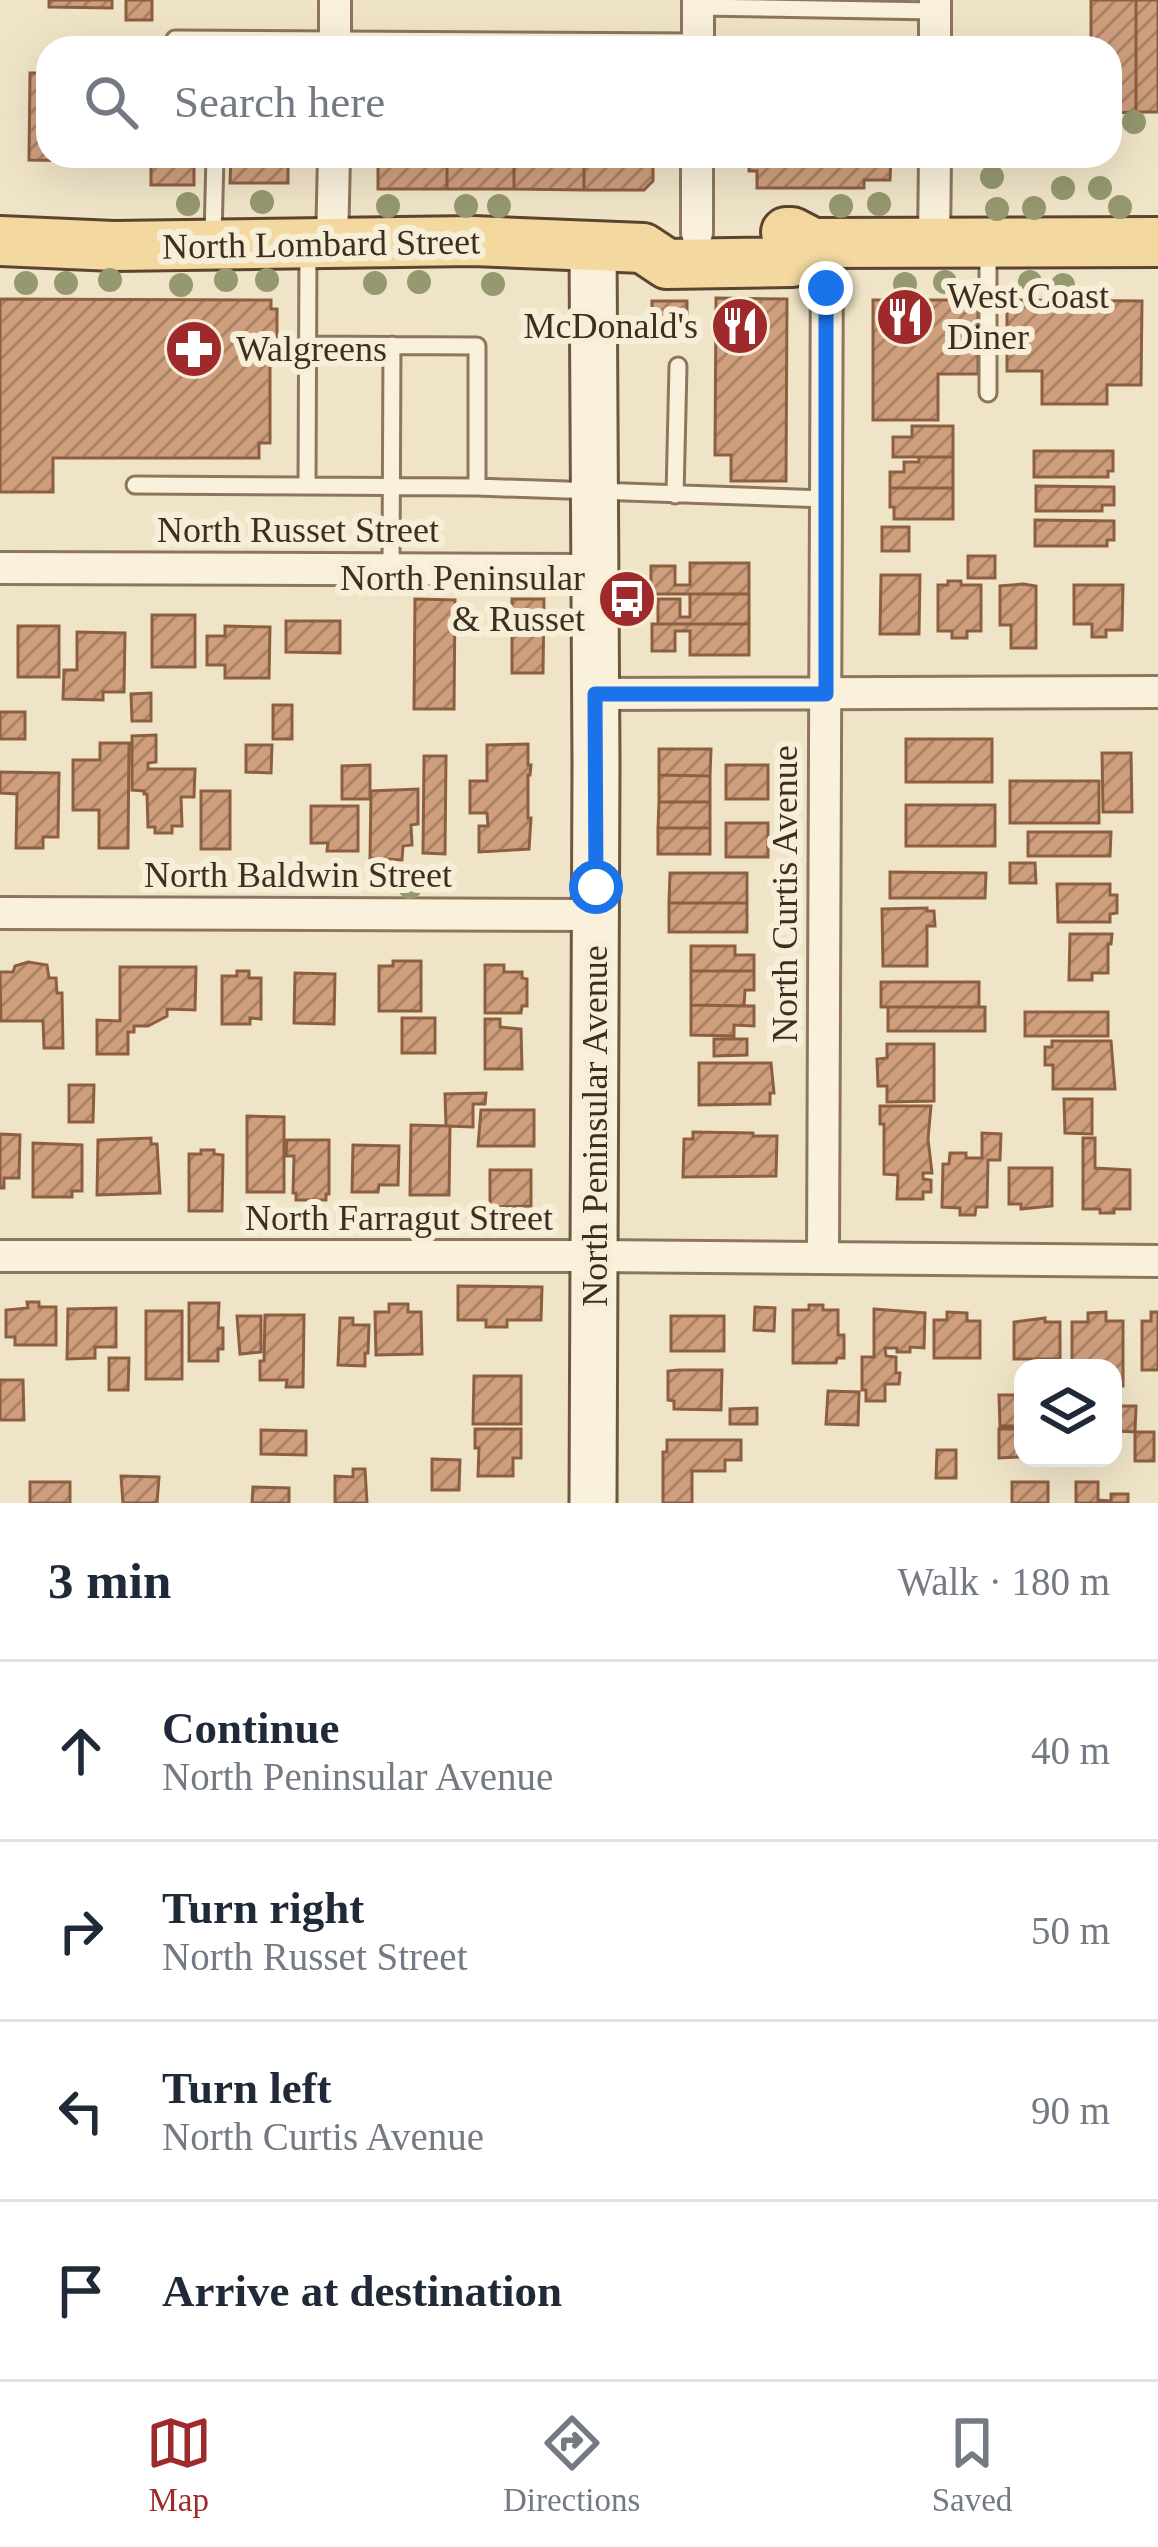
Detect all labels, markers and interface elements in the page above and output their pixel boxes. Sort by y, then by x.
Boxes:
search box [36,36,1122,168]
icon: search [78,69,144,135]
text: Search here [174,77,385,127]
street label: North Lombard Street [162,221,480,267]
route end [799,261,853,315]
place label: West Coast Diner [947,276,1109,357]
restaurant icon: West Coast Diner [874,286,936,348]
restaurant icon: McDonald's [709,295,771,357]
place label: McDonald's [524,306,698,346]
pharmacy icon: Walgreens [163,318,225,380]
place label: Walgreens [236,329,387,369]
street label: North Russet Street [157,510,439,550]
place label: North Peninsular & Russet [340,558,585,639]
bus stop icon: North Peninsular & Russet [596,568,658,630]
street label: North Curtis Avenue [765,745,805,1043]
street label: North Baldwin Street [144,855,452,895]
route start [569,860,623,914]
street label: North Peninsular Avenue [575,945,615,1307]
street label: North Farragut Street [245,1198,553,1238]
map controls [1014,1359,1122,1467]
button: layers [1014,1359,1122,1467]
text: 3 min [48,1553,171,1609]
text: Walk · 180 m [898,1560,1110,1603]
text: Continue [162,1703,340,1753]
icon: ahead [48,1718,114,1784]
text: 40 m [1031,1729,1110,1772]
text: North Peninsular Avenue [162,1755,553,1798]
text: Turn right [162,1883,364,1933]
icon: right [48,1898,114,1964]
text: 50 m [1031,1909,1110,1952]
text: North Russet Street [162,1935,467,1978]
text: Turn left [162,2063,332,2113]
icon: left [48,2078,114,2144]
text: 90 m [1031,2089,1110,2132]
text: North Curtis Avenue [162,2115,484,2158]
icon: arrive [48,2258,114,2324]
text: Arrive at destination [162,2266,562,2316]
tab: Map [146,2410,212,2519]
tab: Directions [503,2410,640,2519]
tab: Saved [932,2410,1012,2519]

